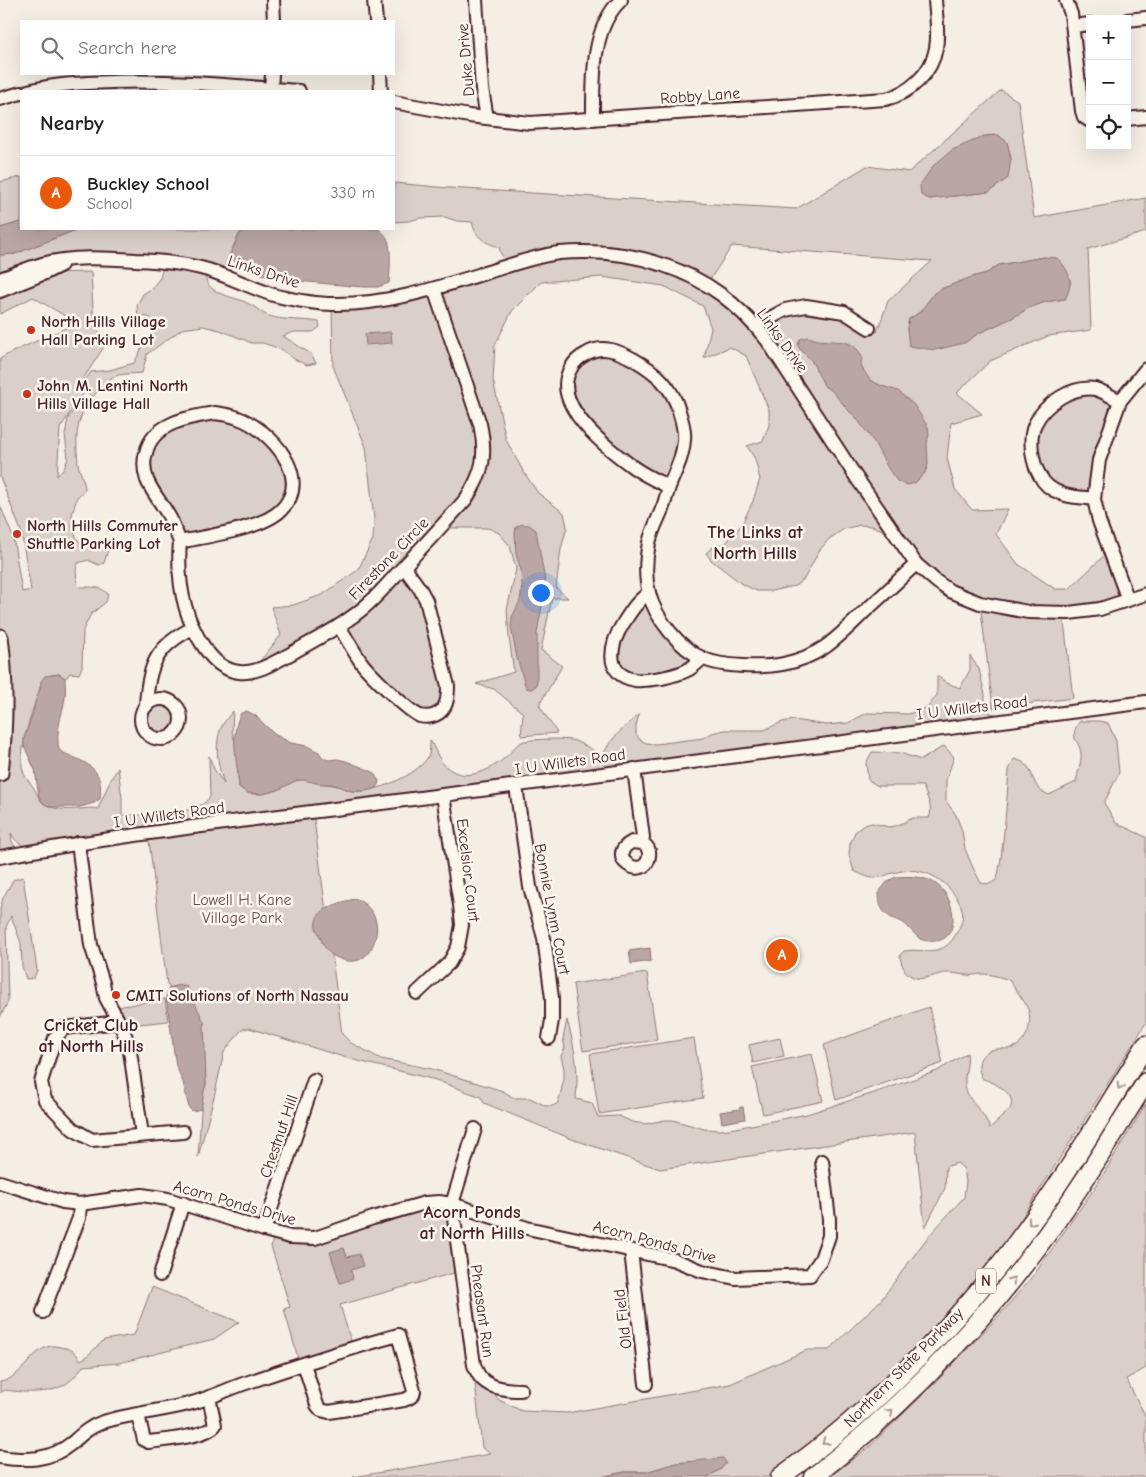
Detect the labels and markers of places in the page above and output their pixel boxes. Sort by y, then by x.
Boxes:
place label: North Hills Village Hall Parking Lot [41,313,166,349]
marker: North Hills Village Hall Parking Lot [25,324,37,336]
place label: John M. Lentini North Hills Village Hall [37,377,188,413]
marker: John M. Lentini North Hills Village Hall [21,388,33,400]
place label: North Hills Commuter Shuttle Parking Lot [27,517,178,553]
marker: North Hills Commuter Shuttle Parking Lot [11,528,23,540]
pin: A [766,936,798,974]
place label: CMIT Solutions of North Nassau [126,987,349,1005]
marker: CMIT Solutions of North Nassau [110,989,122,1001]

